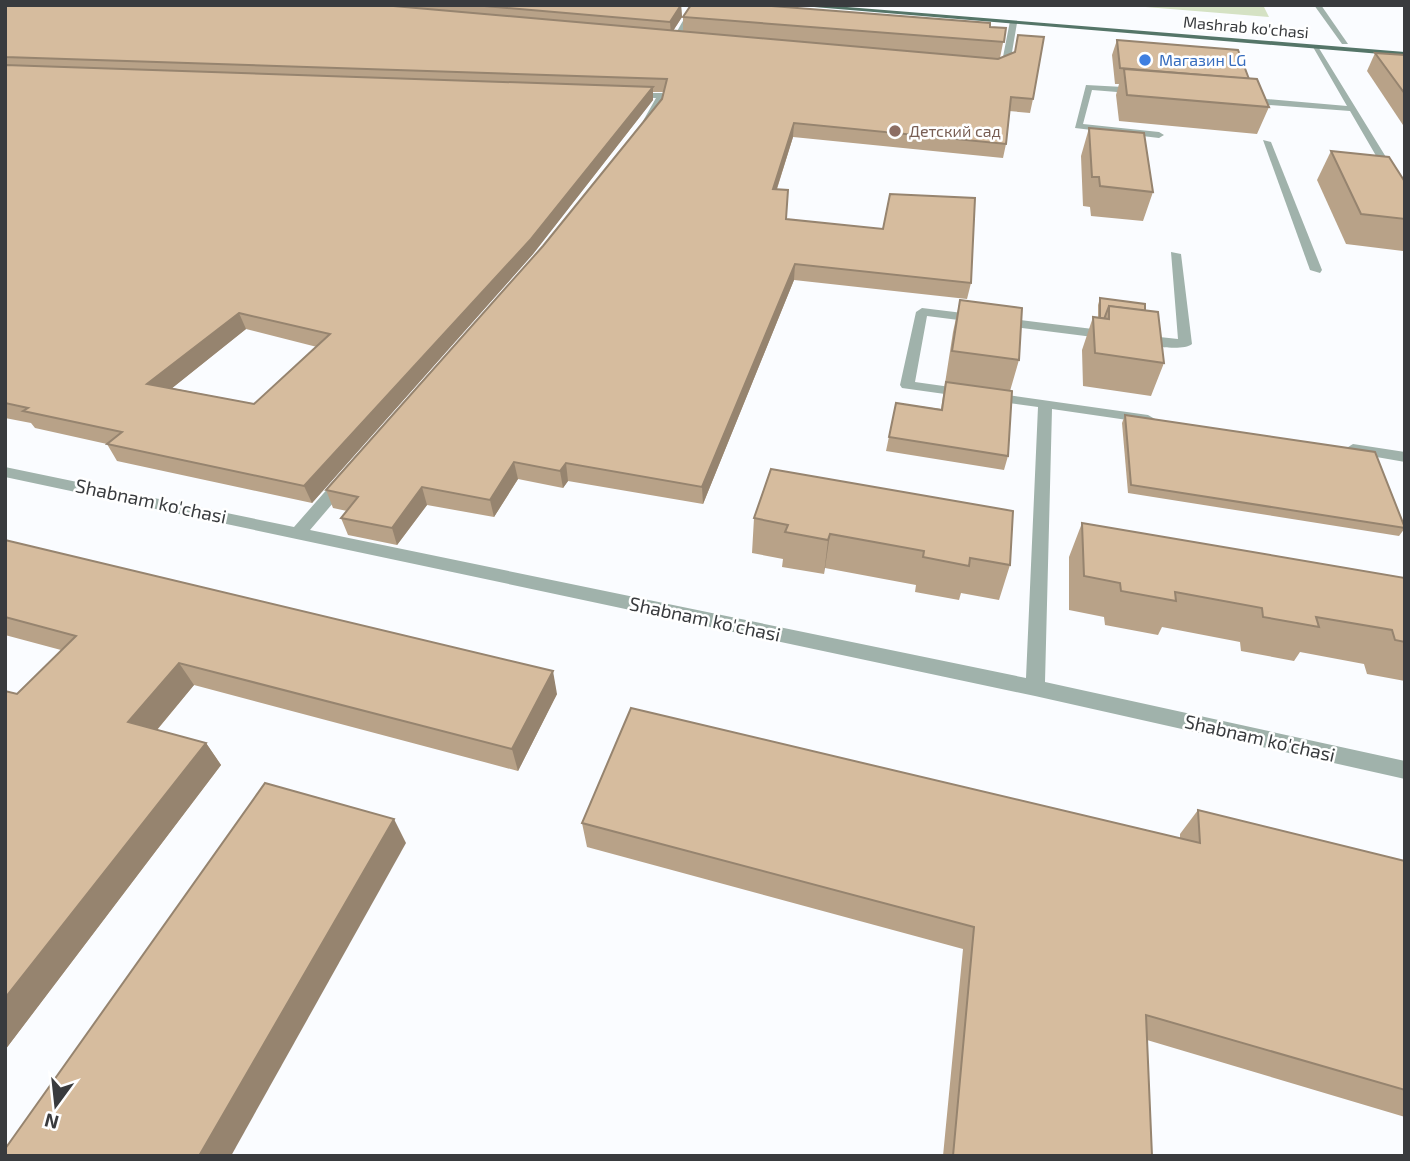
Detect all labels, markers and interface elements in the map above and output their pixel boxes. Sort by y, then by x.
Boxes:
street label: Mashrab ko'chasi [1183,12,1310,41]
place label: Магазин LG [1159,50,1246,69]
marker: Магазин LG [1137,52,1153,68]
place label: Детский сад [909,121,1001,140]
marker: Детский сад [887,123,903,139]
street label: Shabnam ko'chasi [73,473,229,528]
street label: Shabnam ko'chasi [627,591,783,646]
street label: Shabnam ko'chasi [1183,709,1338,766]
north arrow [21,1070,91,1140]
text: N [42,1109,61,1135]

